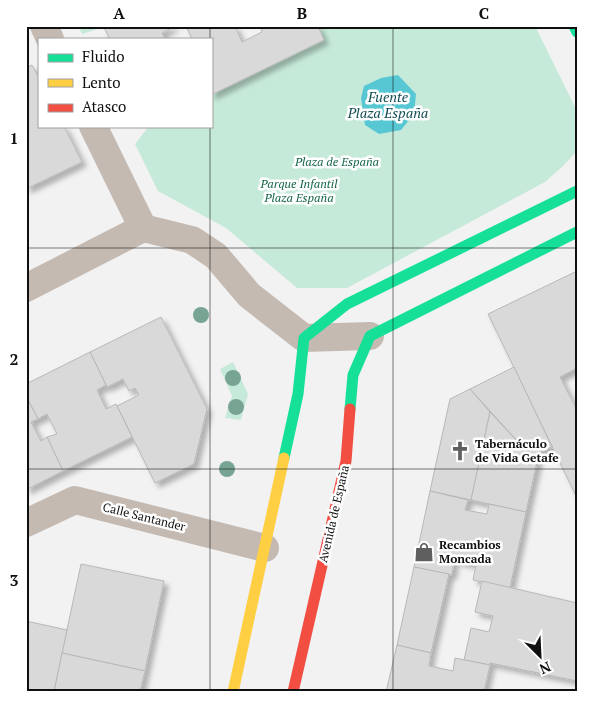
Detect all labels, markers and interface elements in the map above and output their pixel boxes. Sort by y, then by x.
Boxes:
text: A [113,2,125,24]
text: B [297,2,307,24]
text: C [479,2,489,24]
legend [38,38,212,128]
text: Fluido [82,46,124,66]
text: Lento [82,72,121,92]
water label: Fuente Plaza España [347,87,428,122]
text: Atasco [82,96,126,116]
text: 1 [9,127,19,149]
park label: Plaza de España [294,154,379,169]
park label: Parque Infantil Plaza España [259,176,338,205]
text: 2 [9,348,19,370]
place label: Tabernáculo de Vida Getafe [475,436,559,465]
church icon: Tabernáculo de Vida Getafe [449,440,471,462]
street label: Avenida de España [315,464,352,564]
street label: Calle Santander [101,499,187,534]
place label: Recambios Moncada [439,537,501,566]
shop icon: Recambios Moncada [413,541,435,563]
text: 3 [9,569,19,591]
north arrow [516,630,566,680]
text: N [536,657,554,679]

